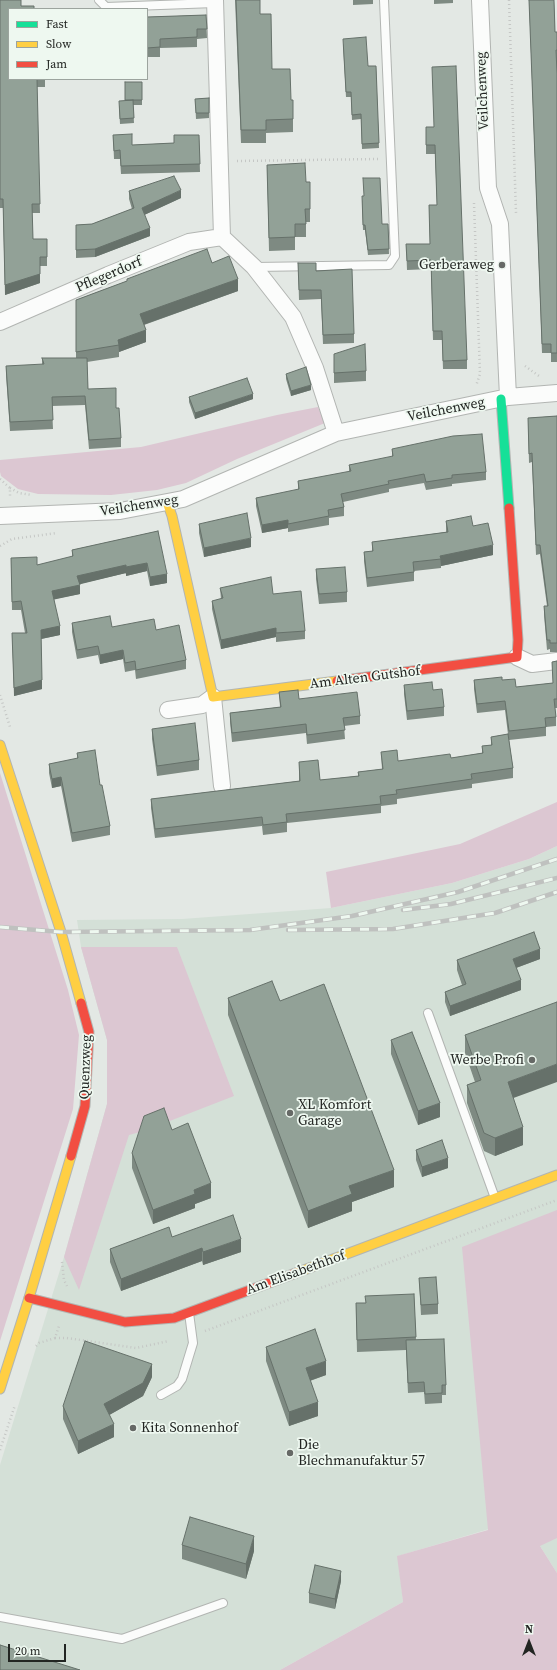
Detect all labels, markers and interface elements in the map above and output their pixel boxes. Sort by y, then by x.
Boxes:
legend [8,8,148,80]
text: Fast [46,16,68,32]
text: Slow [46,36,71,52]
street label: Veilchenweg [473,51,493,131]
text: Jam [46,56,67,72]
street label: Pflegerdorf [73,253,145,297]
place label: Gerberaweg [419,257,494,273]
marker: Gerberaweg [497,260,507,270]
street label: Veilchenweg [406,394,486,426]
street label: Veilchenweg [99,492,179,520]
street label: Am Alten Gutshof [309,663,421,693]
street label: Quenzweg [76,1034,96,1100]
place label: Werbe Profi [450,1052,524,1068]
marker: Werbe Profi [527,1055,537,1065]
place label: XL Komfort Garage [298,1097,371,1130]
marker: XL Komfort Garage [285,1108,295,1118]
street label: Am Elisabethhof [244,1247,348,1299]
place label: Kita Sonnenhof [141,1420,238,1436]
marker: Kita Sonnenhof [128,1423,138,1433]
place label: Die Blechmanufaktur 57 [298,1437,425,1470]
marker: Die Blechmanufaktur 57 [285,1448,295,1458]
north arrow [509,1622,549,1662]
text: N [525,1622,533,1637]
scale bar [10,1636,68,1662]
text: 20 m [15,1643,41,1659]

